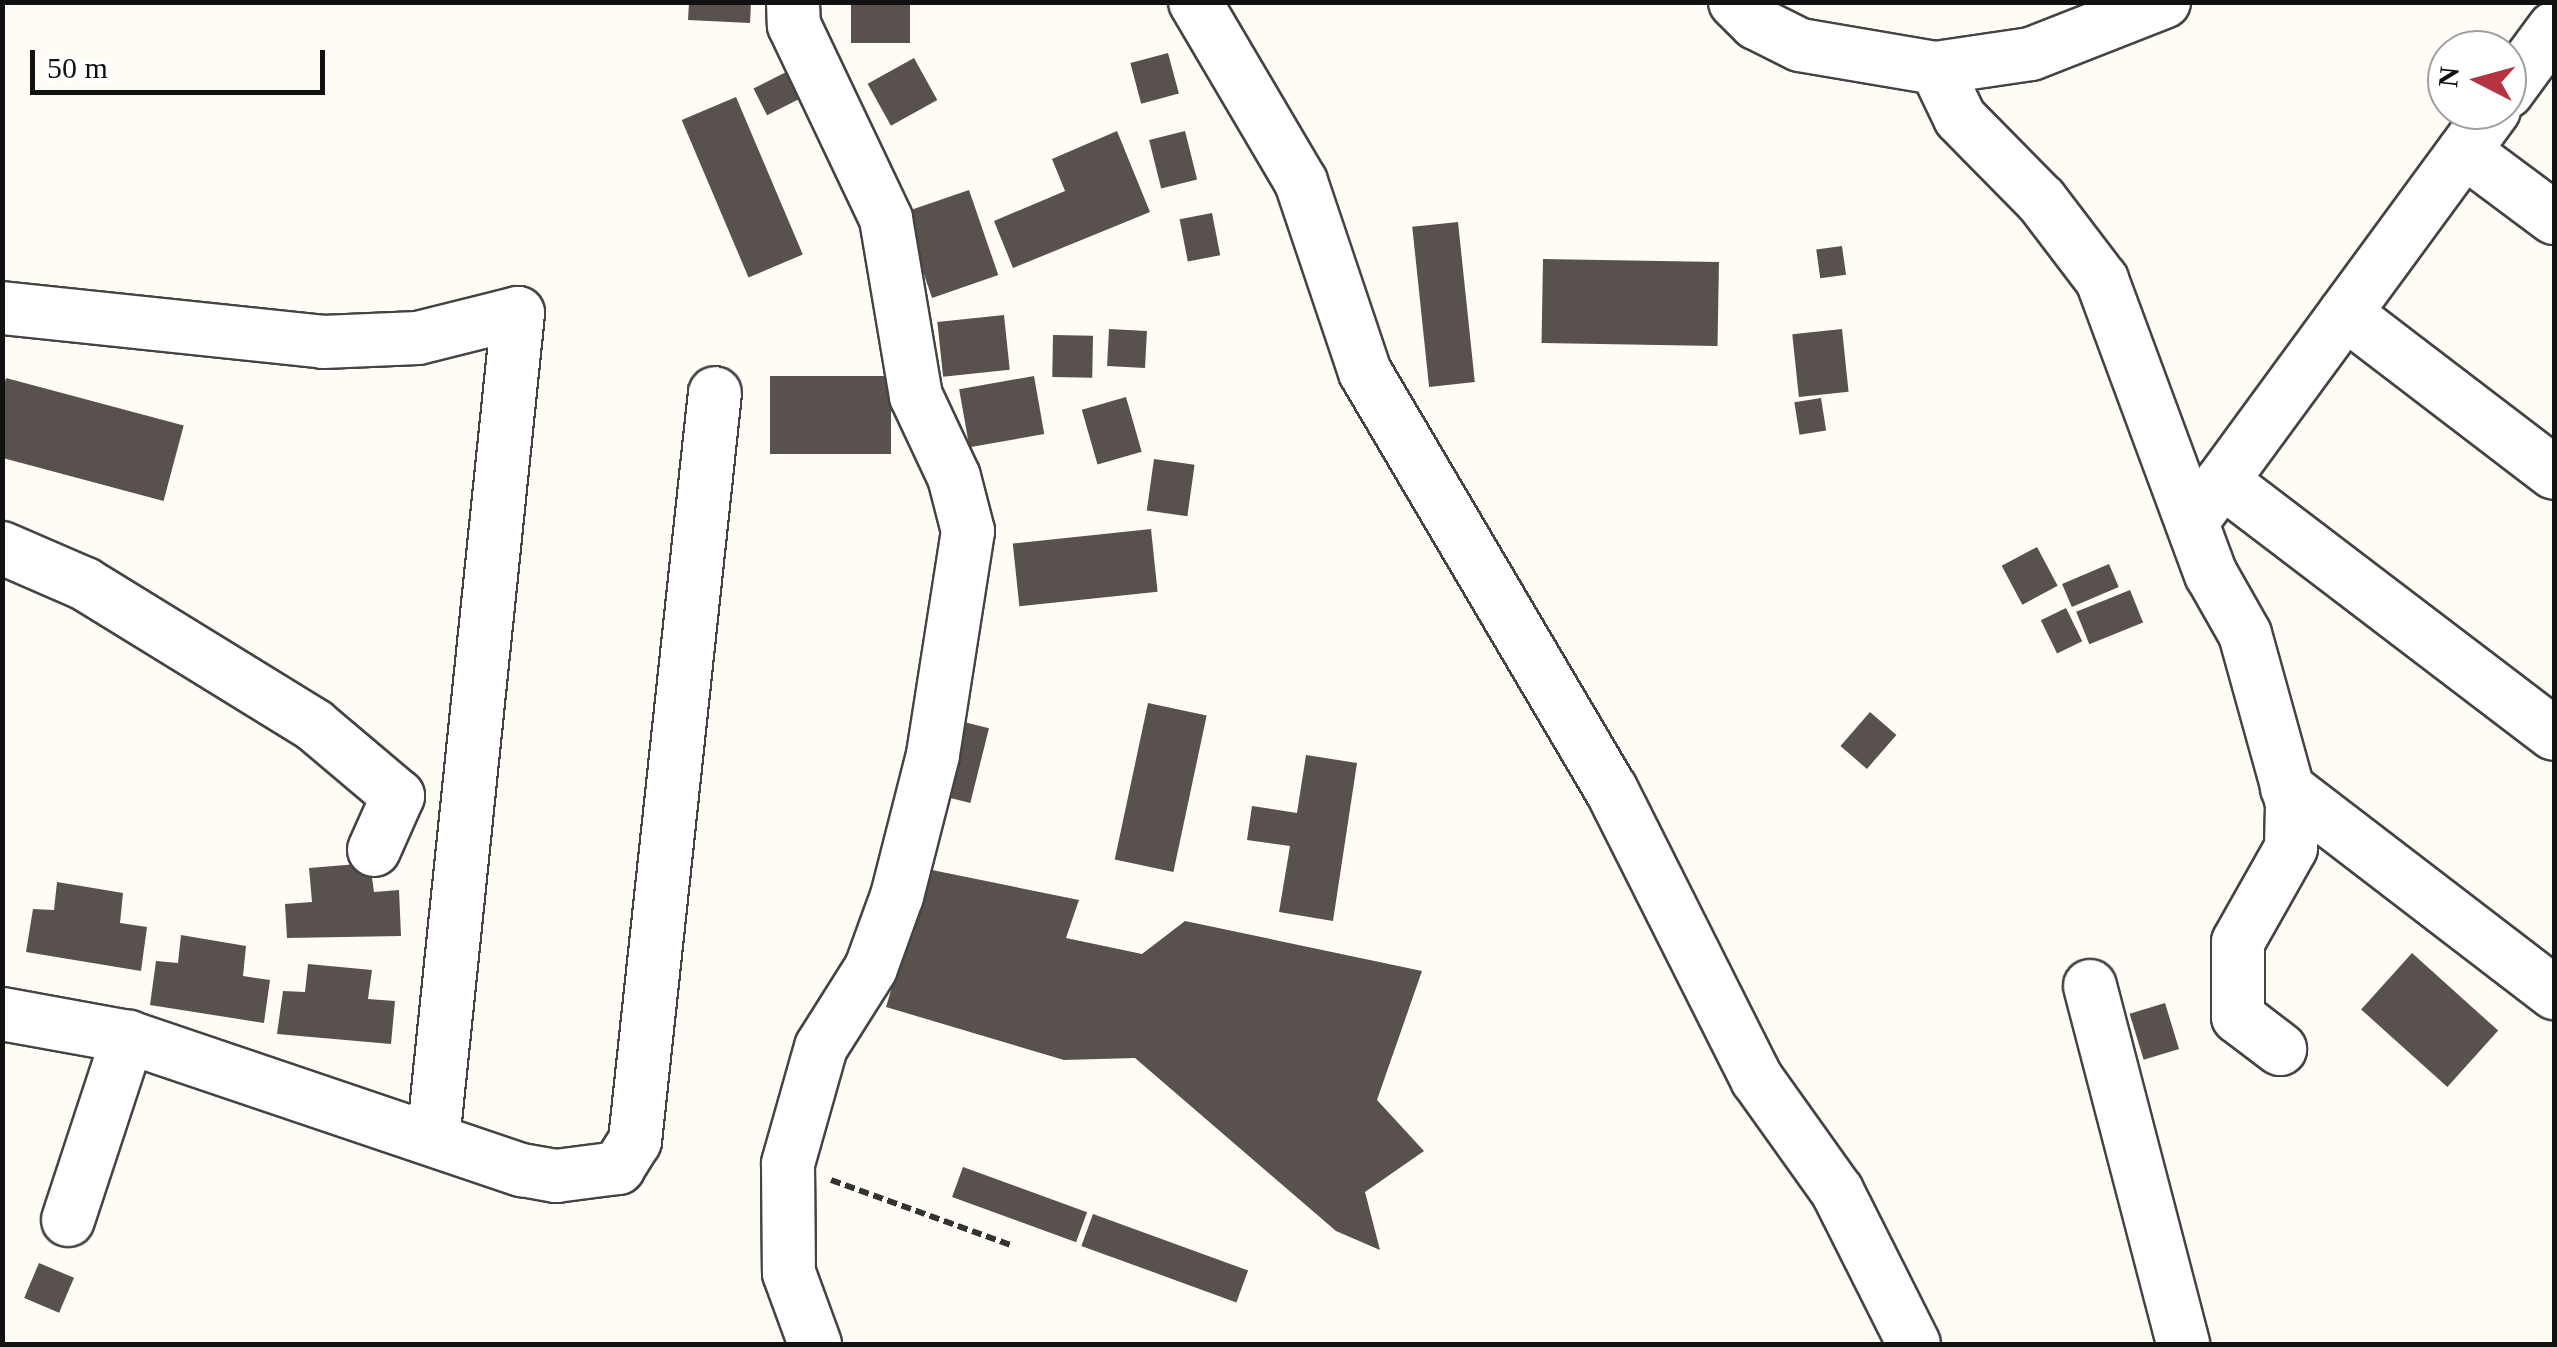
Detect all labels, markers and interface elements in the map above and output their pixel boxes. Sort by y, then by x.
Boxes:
scale bar [35,30,330,92]
north arrow [2427,30,2527,130]
text: 50 m [47,51,108,84]
text: N [2432,65,2465,89]

